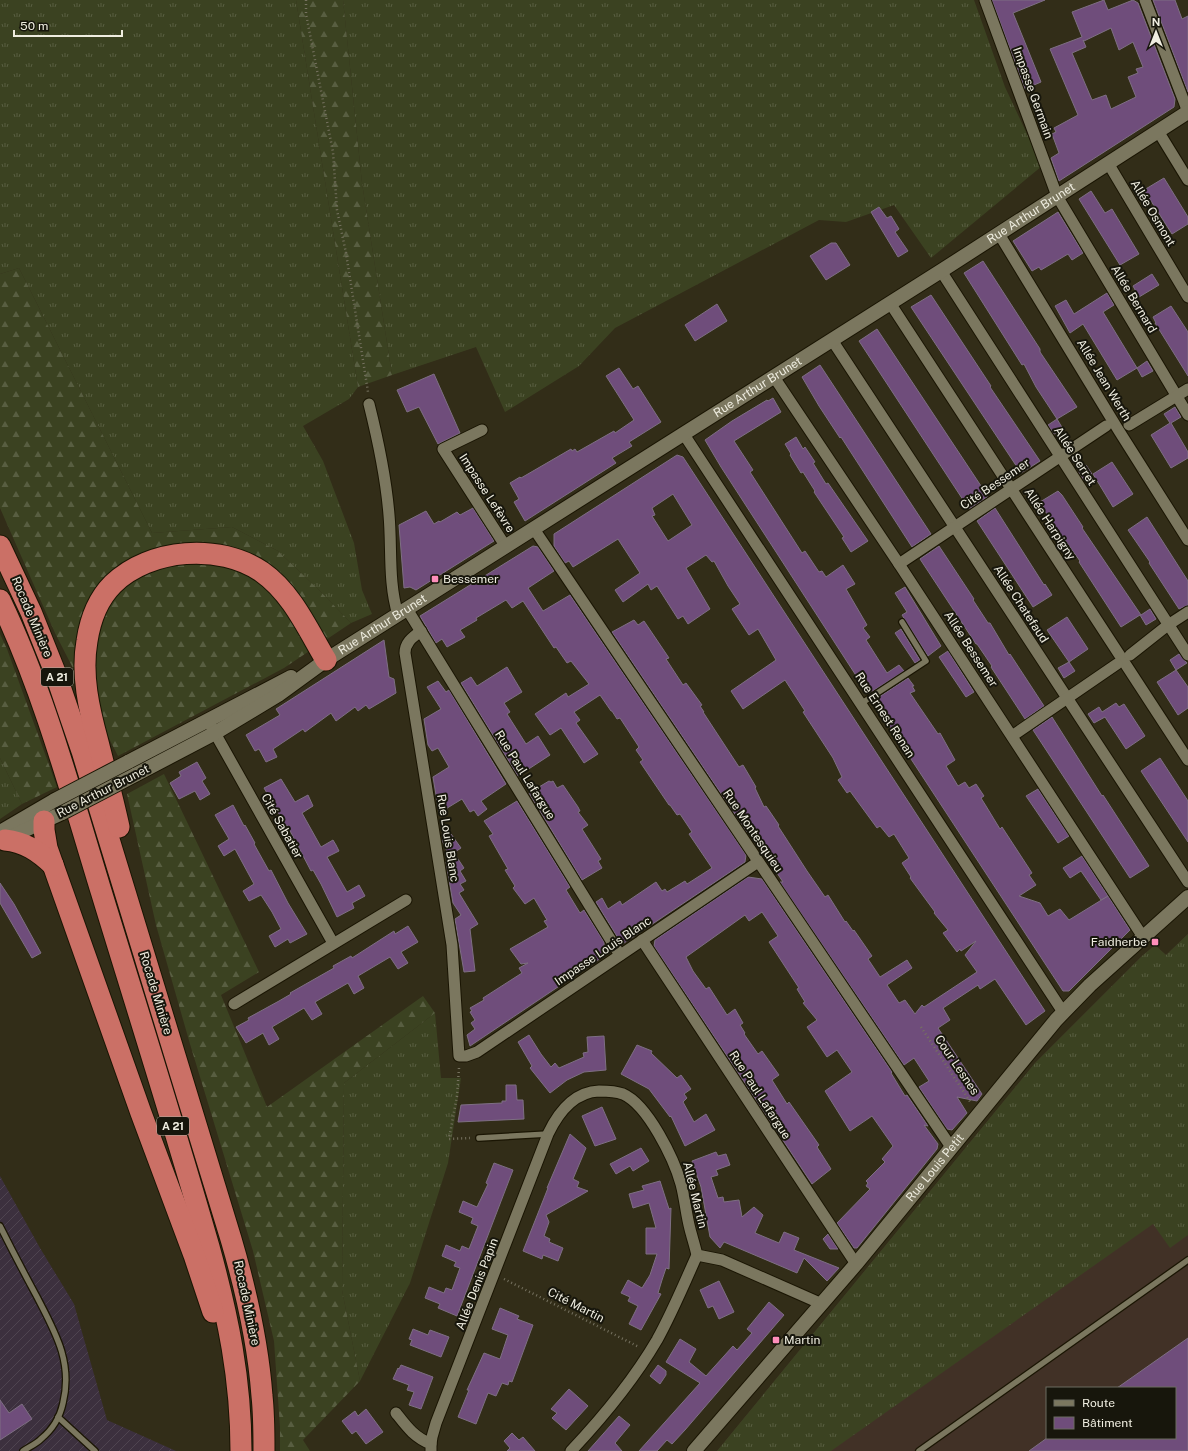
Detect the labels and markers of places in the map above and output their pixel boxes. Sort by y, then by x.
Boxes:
place label: Bessemer [443,572,499,586]
marker: Bessemer [430,574,440,584]
place label: Faidherbe [1091,935,1147,949]
marker: Faidherbe [1150,937,1160,947]
place label: Martin [784,1333,820,1347]
marker: Martin [771,1335,781,1345]

